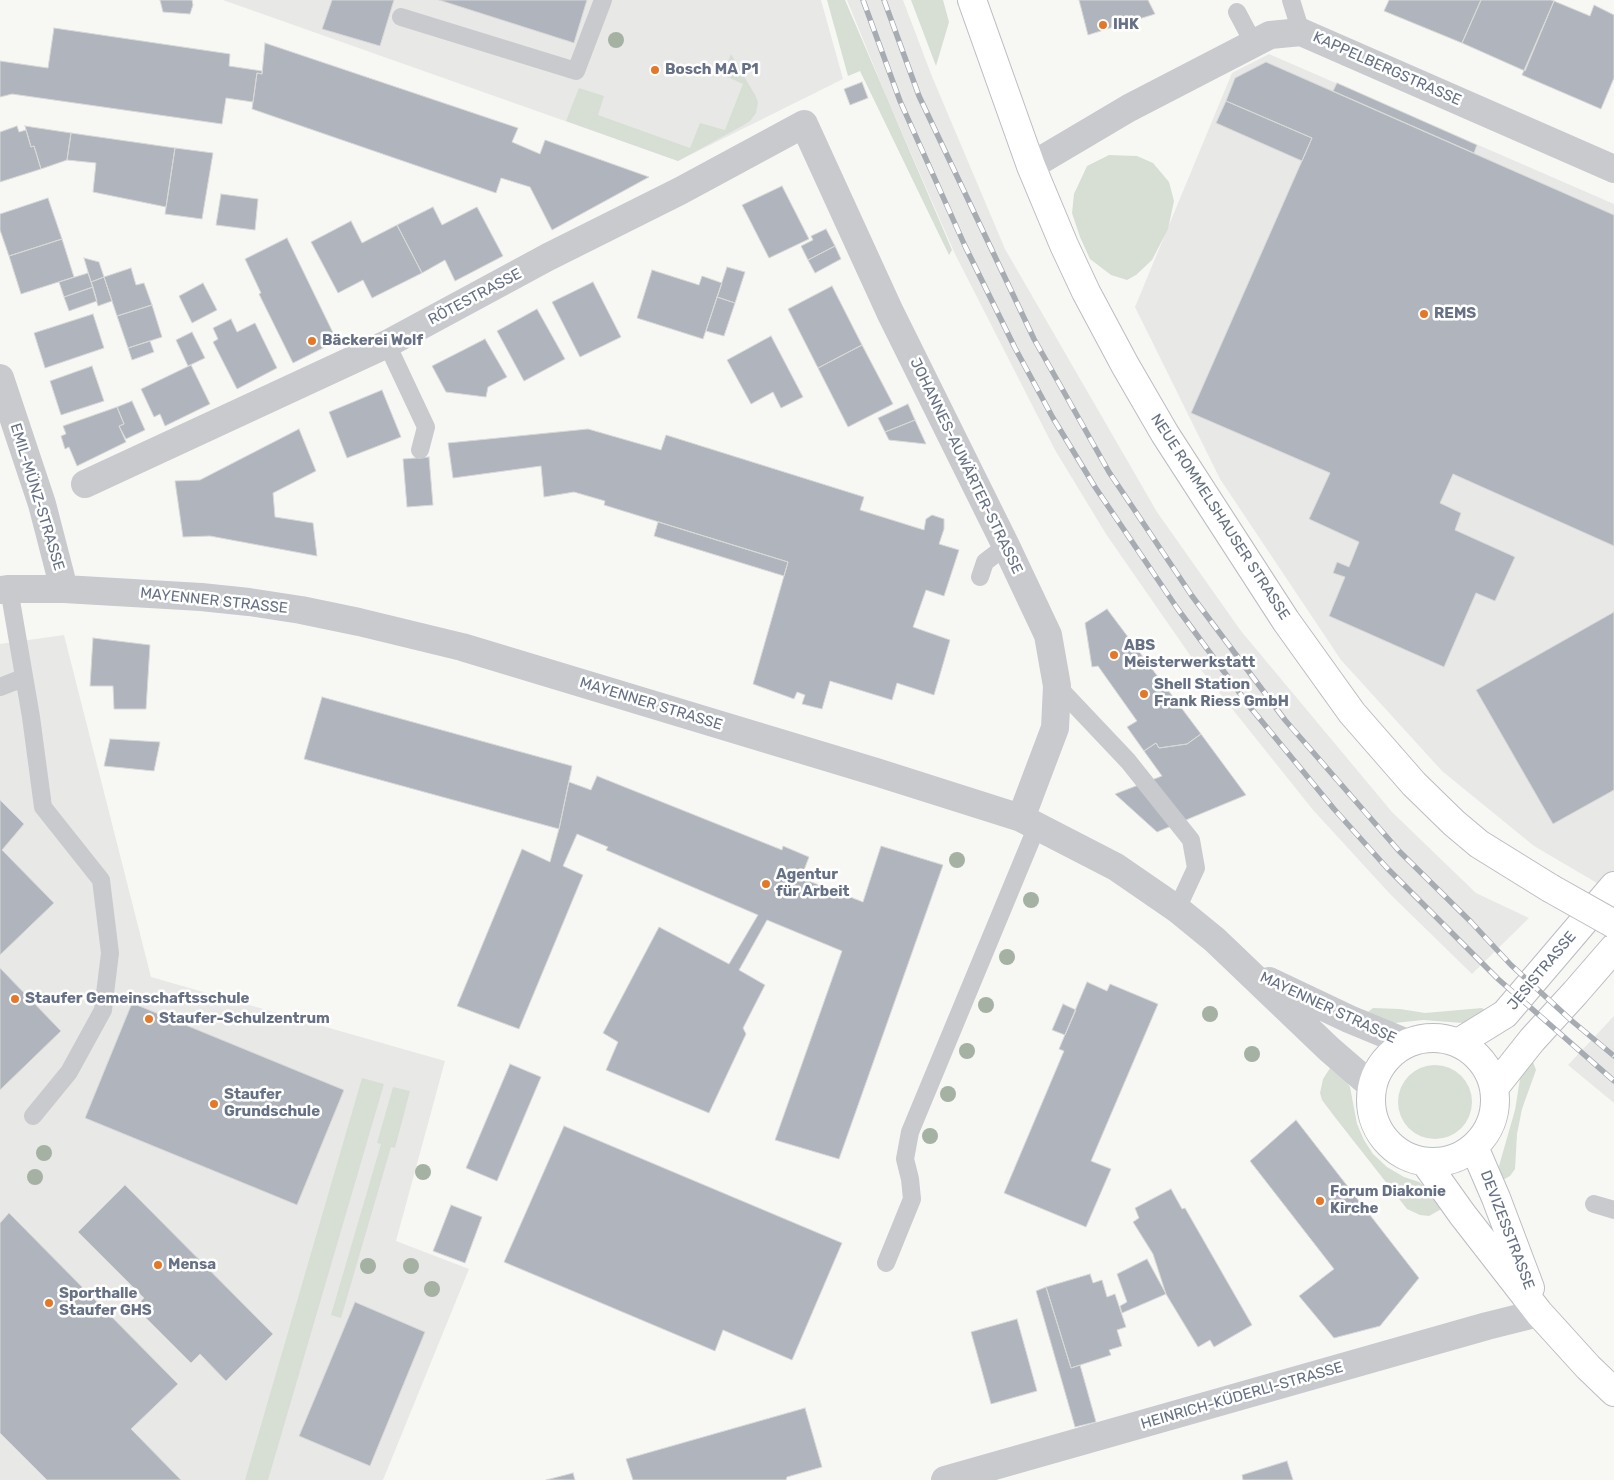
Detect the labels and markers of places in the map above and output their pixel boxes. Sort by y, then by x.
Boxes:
place label: IHK [1113,16,1139,34]
marker: IHK [1097,19,1109,31]
place label: Bosch MA P1 [665,61,759,79]
marker: Bosch MA P1 [649,64,661,76]
place label: REMS [1434,305,1476,323]
marker: REMS [1418,308,1430,320]
place label: Bäckerei Wolf [322,332,423,350]
marker: Bäckerei Wolf [306,335,318,347]
place label: ABS Meisterwerkstatt [1124,637,1255,672]
marker: ABS Meisterwerkstatt [1108,649,1120,661]
place label: Shell Station Frank Riess GmbH [1154,676,1289,711]
marker: Shell Station Frank Riess GmbH [1138,688,1150,700]
place label: Agentur für Arbeit [776,866,849,901]
marker: Agentur für Arbeit [760,878,772,890]
place label: Staufer Gemeinschaftsschule [25,990,250,1008]
marker: Staufer Gemeinschaftsschule [9,993,21,1005]
place label: Staufer-Schulzentrum [159,1010,330,1028]
marker: Staufer-Schulzentrum [143,1013,155,1025]
place label: Staufer Grundschule [224,1086,320,1121]
marker: Staufer Grundschule [208,1098,220,1110]
place label: Forum Diakonie Kirche [1330,1183,1446,1218]
marker: Forum Diakonie Kirche [1314,1195,1326,1207]
place label: Mensa [168,1256,216,1274]
marker: Mensa [152,1259,164,1271]
place label: Sporthalle Staufer GHS [59,1285,152,1320]
marker: Sporthalle Staufer GHS [43,1297,55,1309]

